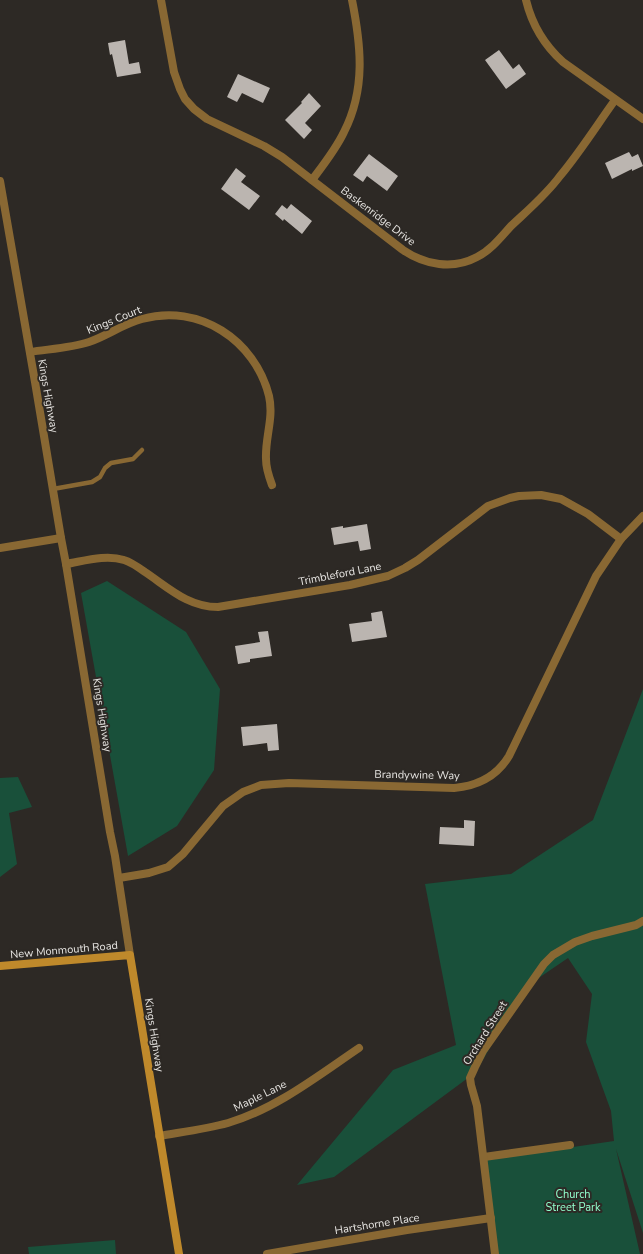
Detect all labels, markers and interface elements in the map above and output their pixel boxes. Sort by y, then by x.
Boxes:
street label: Baskenridge Drive [337,183,419,249]
street label: Kings Court [84,302,144,338]
street label: Kings Highway [34,358,62,434]
street label: Trimbleford Lane [297,559,383,589]
street label: Kings Highway [89,677,115,753]
street label: Brandywine Way [374,767,460,783]
street label: New Monmouth Road [10,938,118,962]
street label: Kings Highway [141,997,167,1073]
street label: Orchard Street [459,998,511,1068]
street label: Maple Lane [231,1077,289,1115]
park label: Church Street Park [546,1187,601,1215]
street label: Hartshorne Place [334,1210,421,1238]

